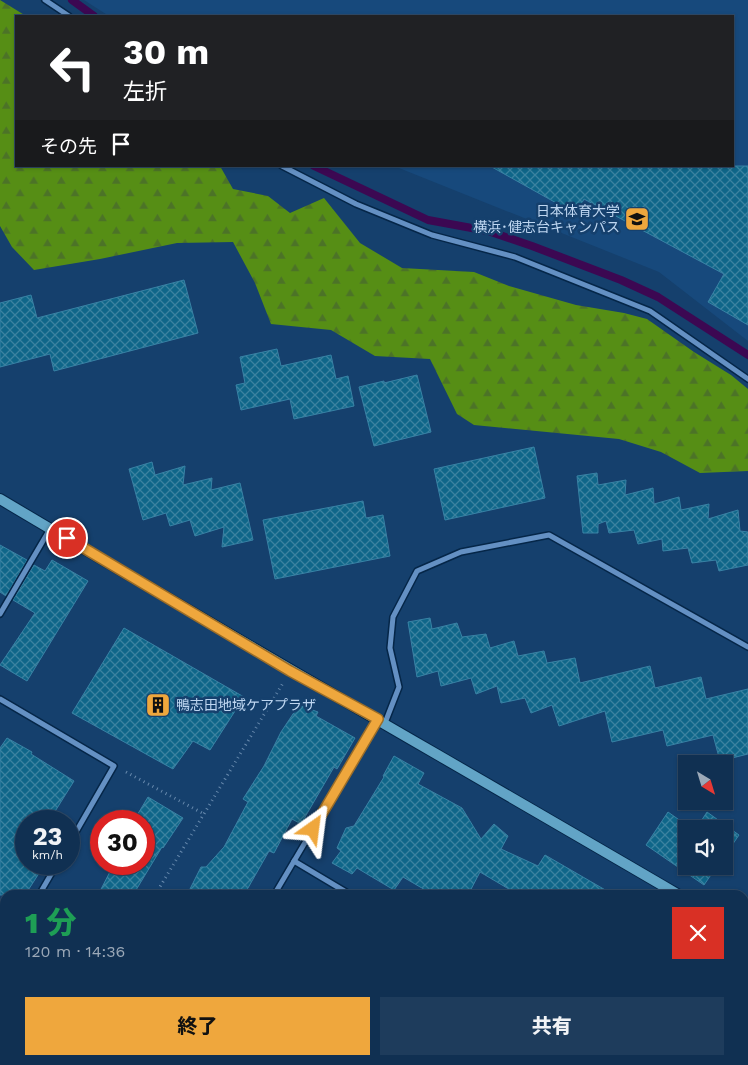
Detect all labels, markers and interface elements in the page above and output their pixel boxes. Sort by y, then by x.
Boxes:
text: 30 m [123,31,209,73]
icon: left [40,35,105,100]
text: 左折 [123,79,167,104]
icon: arrive [107,130,135,158]
text: その先 [40,135,97,158]
place label: 日本体育大学 横浜･健志台キャンパス [473,203,620,235]
school or university icon: 日本体育大学 横浜･健志台キャンパス [624,206,650,232]
pin [46,517,88,559]
icon: arrive [53,524,81,552]
building icon: 鴨志田地域ケアプラザ [145,692,171,718]
place label: 鴨志田地域ケアプラザ [176,697,316,713]
north arrow [678,755,732,810]
map controls [678,755,733,875]
position arrow [286,802,338,854]
speed limit sign: 30 [90,810,155,875]
button: sound [678,820,733,875]
text: 23 [33,822,62,851]
text: km/h [32,848,63,862]
text: 1 分 [25,905,76,940]
button: close [672,907,724,959]
text: 120 m · 14:36 [25,942,125,961]
button: 終了 [25,997,370,1055]
button: 共有 [380,997,724,1055]

